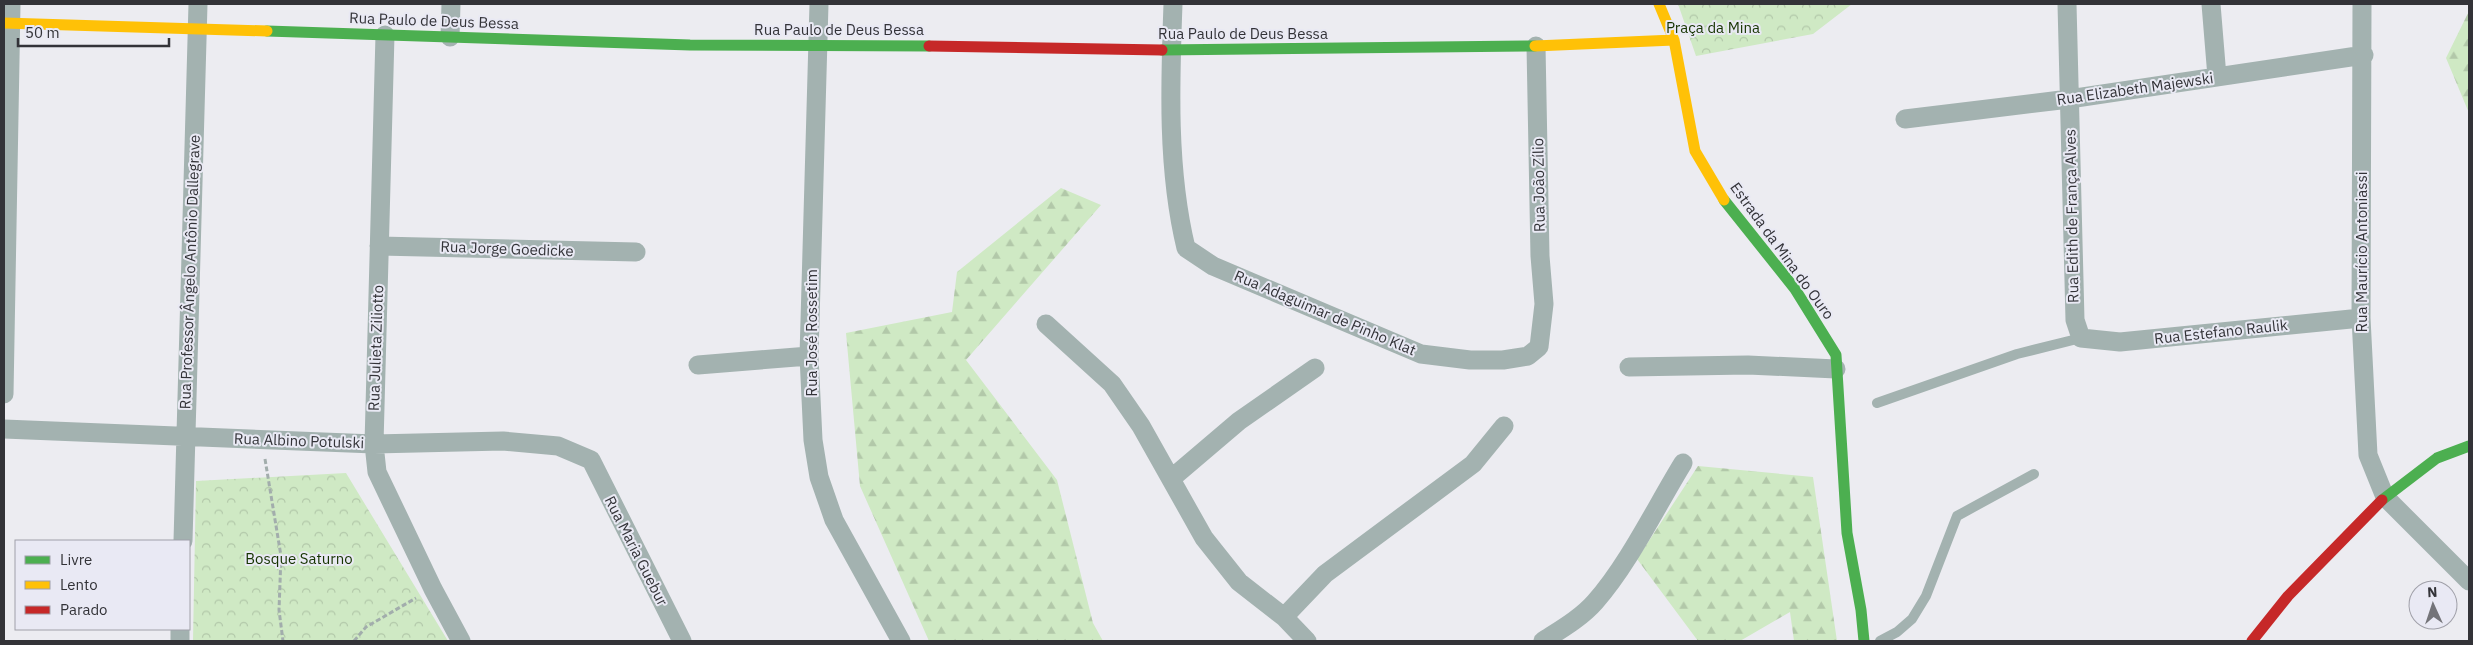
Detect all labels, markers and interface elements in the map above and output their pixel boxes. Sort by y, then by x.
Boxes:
street label: Rua Paulo de Deus Bessa [349,8,519,33]
scale bar [18,15,169,47]
park label: Praça da Mina [1666,18,1760,37]
street label: Rua Paulo de Deus Bessa [754,20,924,39]
text: 50 m [25,23,60,42]
street label: Rua Paulo de Deus Bessa [1158,24,1328,43]
street label: Rua Elizabeth Majewski [2055,68,2214,109]
street label: Rua Edith de França Alves [2060,129,2083,303]
street label: Rua Professor Ângelo Antônio Dallegrave [175,134,204,410]
street label: Rua João Zílio [1528,138,1549,232]
street label: Rua Maurício Antoniassi [2352,171,2371,333]
street label: Estrada da Mina do Ouro [1726,178,1839,323]
street label: Rua Jorge Goedicke [440,237,574,260]
street label: Rua Adaguimar de Pinho Klat [1232,266,1419,359]
street label: Rua José Rossetim [802,269,821,397]
street label: Rua Julieta Ziliotto [364,285,387,411]
street label: Rua Estefano Raulik [2153,315,2289,348]
street label: Rua Albino Potulski [234,429,364,452]
street label: Rua Maria Guebur [601,493,673,609]
legend [15,540,190,630]
park label: Bosque Saturno [245,549,353,568]
text: Livre [60,550,92,569]
text: Lento [60,575,98,594]
north arrow [2408,580,2458,630]
text: N [2427,583,2438,601]
text: Parado [60,600,108,619]

